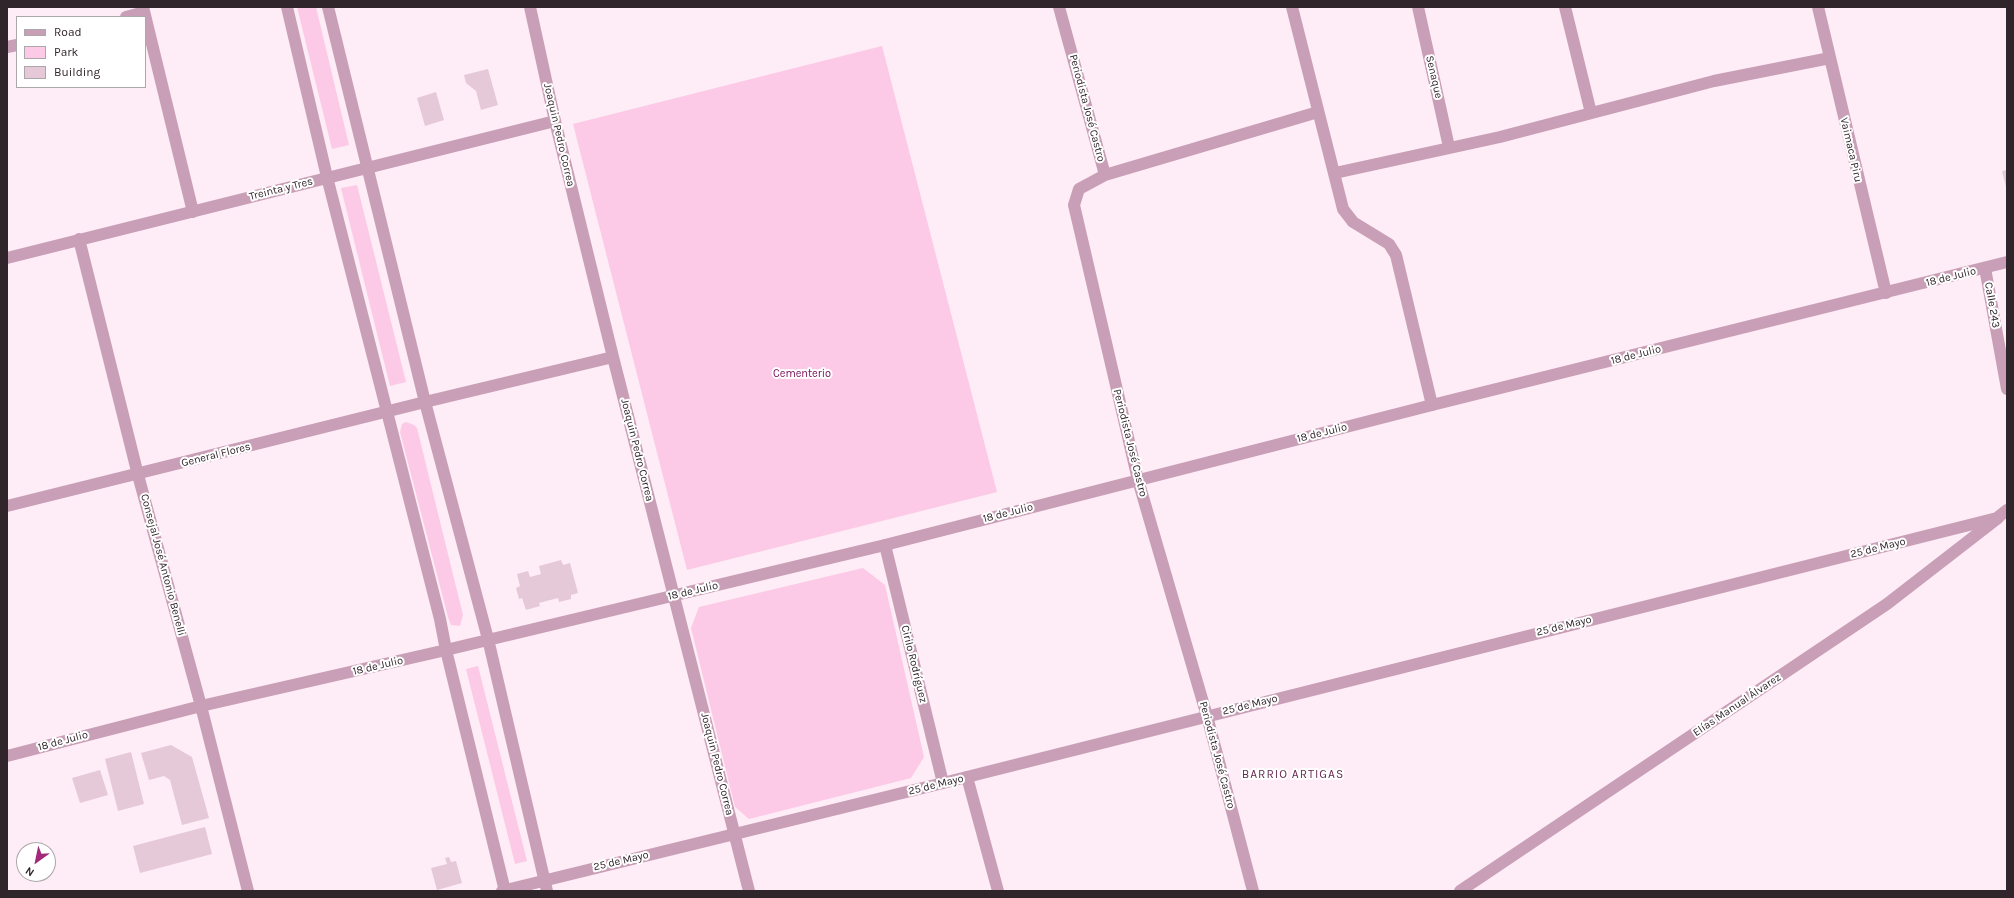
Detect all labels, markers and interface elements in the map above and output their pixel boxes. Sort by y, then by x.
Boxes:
legend [16,16,146,88]
text: Road [54,25,82,39]
text: Park [54,45,78,59]
street label: Periodista José Castro [1066,53,1108,163]
street label: Senaque [1423,54,1445,100]
text: Building [54,65,100,79]
street label: Joaquin Pedro Correa [541,82,577,188]
street label: Vaimaca Piru [1837,116,1865,184]
street label: Treinta y Tres [248,175,314,203]
street label: 18 de Julio [1925,264,1977,290]
street label: Calle 243 [1981,281,2003,329]
street label: 18 de Julio [1610,342,1662,368]
park label: Cementerio [773,367,831,381]
street label: Periodista José Castro [1110,388,1150,498]
street label: Joaquin Pedro Correa [618,397,656,503]
street label: 18 de Julio [1296,420,1348,446]
street label: General Flores [180,440,252,470]
street label: Consejal José Antonio Benelli [138,493,188,637]
street label: 18 de Julio [982,500,1034,526]
street label: 25 de Mayo [1849,535,1907,561]
street label: 18 de Julio [667,579,719,603]
street label: 25 de Mayo [1535,613,1593,639]
street label: Cirilo Rodríguez [898,624,930,704]
street label: 18 de Julio [352,654,404,678]
street label: Elías Manual Álvarez [1691,671,1783,739]
street label: 25 de Mayo [1221,692,1279,718]
street label: Periodista José Castro [1196,700,1238,810]
street label: Joaquin Pedro Correa [698,711,736,817]
street label: 18 de Julio [37,728,89,754]
district label: BARRIO ARTIGAS [1242,768,1344,782]
street label: 25 de Mayo [907,772,965,798]
north arrow [16,842,56,882]
street label: 25 de Mayo [592,848,650,874]
text: N [23,864,37,879]

